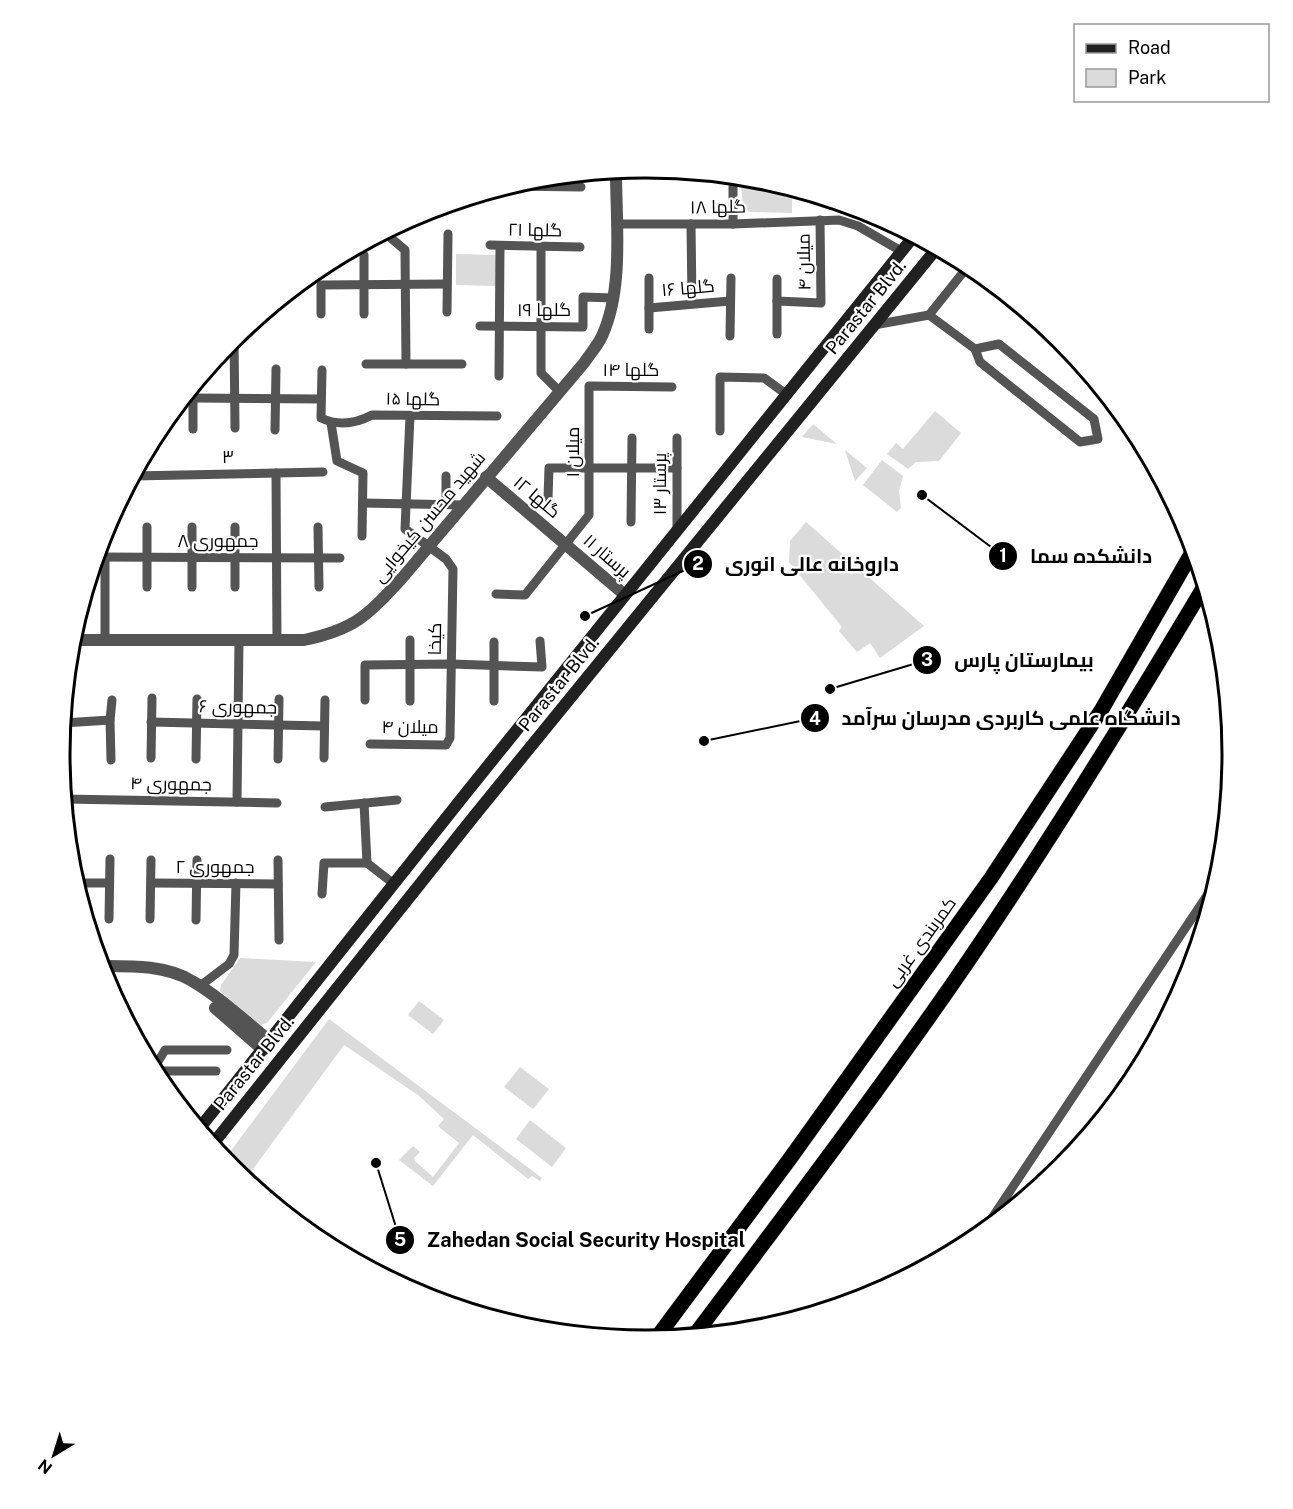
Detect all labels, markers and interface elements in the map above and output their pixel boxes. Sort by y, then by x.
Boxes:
legend [1074,24,1269,102]
text: Road [1128,37,1171,58]
text: Park [1128,67,1166,88]
street label: گلها ۱۸ [690,196,746,218]
street label: گلها ۲۱ [508,219,562,241]
street label: میلان ۴ [793,233,815,291]
street label: Parastar Blvd. [821,255,910,358]
street label: گلها ۱۶ [660,275,716,301]
street label: گلها ۱۹ [517,299,571,321]
street label: گلها ۱۴ [603,359,659,381]
street label: گلها ۱۵ [385,388,441,410]
street label: میلان ۱ [562,427,584,477]
street label: ۳ [222,446,234,467]
street label: شهید محسن کیخوایی [368,447,490,587]
street label: پرستار ۱۳ [649,453,672,515]
street label: گلها ۱۲ [509,471,565,523]
street label: پرستار ۱۱ [578,529,635,584]
street label: جمهوری ۸ [178,530,258,552]
callout: دانشکده سما [988,537,1164,575]
text: دانشکده سما [1030,544,1152,568]
callout: داروخانه عالی انوری [683,545,911,583]
text: 1 [999,545,1007,566]
text: داروخانه عالی انوری [725,552,899,576]
text: 2 [692,553,704,574]
street label: کیخا [424,622,445,656]
street label: Parastar Blvd. [514,632,603,735]
callout: بیمارستان پارس [912,641,1106,679]
text: بیمارستان پارس [954,648,1094,674]
text: 3 [921,649,933,670]
street label: جمهوری ۶ [199,695,277,719]
callout: دانشگاه علمی کاربردی مدرسان سرآمد [800,699,1193,737]
text: دانشگاه علمی کاربردی مدرسان سرآمد [841,706,1181,730]
text: 4 [809,708,821,729]
street label: میلان ۴ [381,716,439,738]
street label: جمهوری ۴ [130,772,212,796]
street label: جمهوری ۲ [175,856,255,878]
street label: کمربندی غربی [881,893,961,991]
street label: Parastar Blvd. [209,1011,298,1114]
callout: Zahedan Social Security Hospital [385,1221,758,1259]
text: Zahedan Social Security Hospital [427,1228,745,1252]
text: 5 [394,1229,406,1250]
north arrow [24,1425,84,1485]
text: N [34,1455,56,1478]

